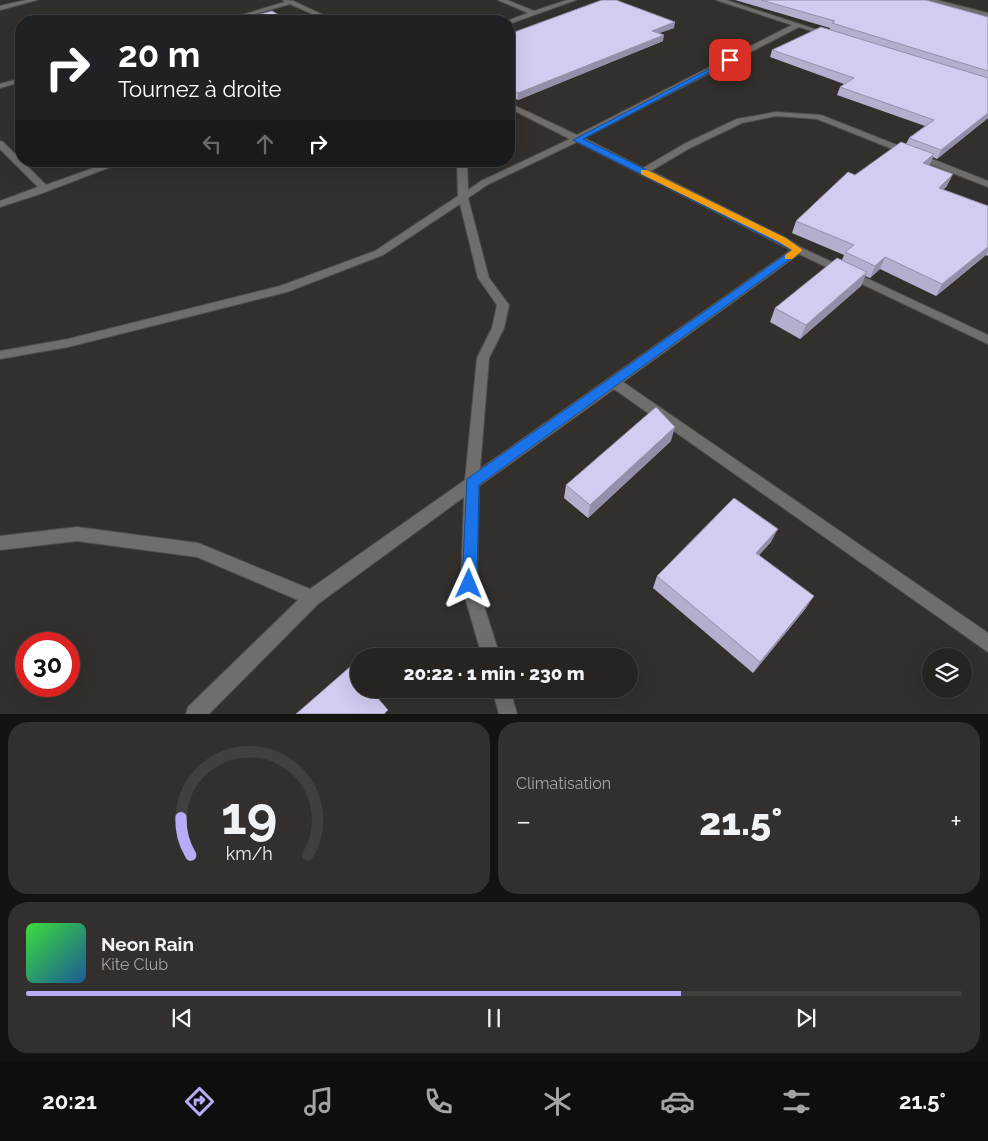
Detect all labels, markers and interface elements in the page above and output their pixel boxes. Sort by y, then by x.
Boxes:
text: 20 m [118,34,200,75]
icon: right [35,35,100,100]
pin [709,39,751,81]
icon: arrive [716,46,744,74]
text: Tournez à droite [118,76,282,102]
icon: left [198,130,226,158]
icon: ahead [251,130,279,158]
icon: right [304,130,332,158]
position arrow [442,557,494,609]
speed limit sign: 30 [15,632,80,697]
map controls [922,648,972,698]
button: layers [922,648,972,698]
text: 20:22 · 1 min · 230 m [403,662,585,684]
text: Climatisation [516,774,611,793]
text: 19 [221,785,277,846]
text: 21.5° [699,799,782,844]
text: − [516,805,531,838]
text: + [950,805,962,838]
text: km/h [225,843,273,864]
text: Neon Rain [101,933,194,955]
text: Kite Club [101,955,168,974]
icon: previous [168,1004,196,1032]
icon: pause [480,1004,508,1032]
icon: next [792,1004,820,1032]
icon: directions [182,1084,217,1119]
icon: music [301,1084,336,1119]
icon: phone [421,1084,456,1119]
icon: climate [540,1084,575,1119]
icon: car [660,1084,695,1119]
icon: filters [779,1084,814,1119]
text: 20:21 [42,1088,97,1114]
text: 21.5° [899,1088,946,1114]

